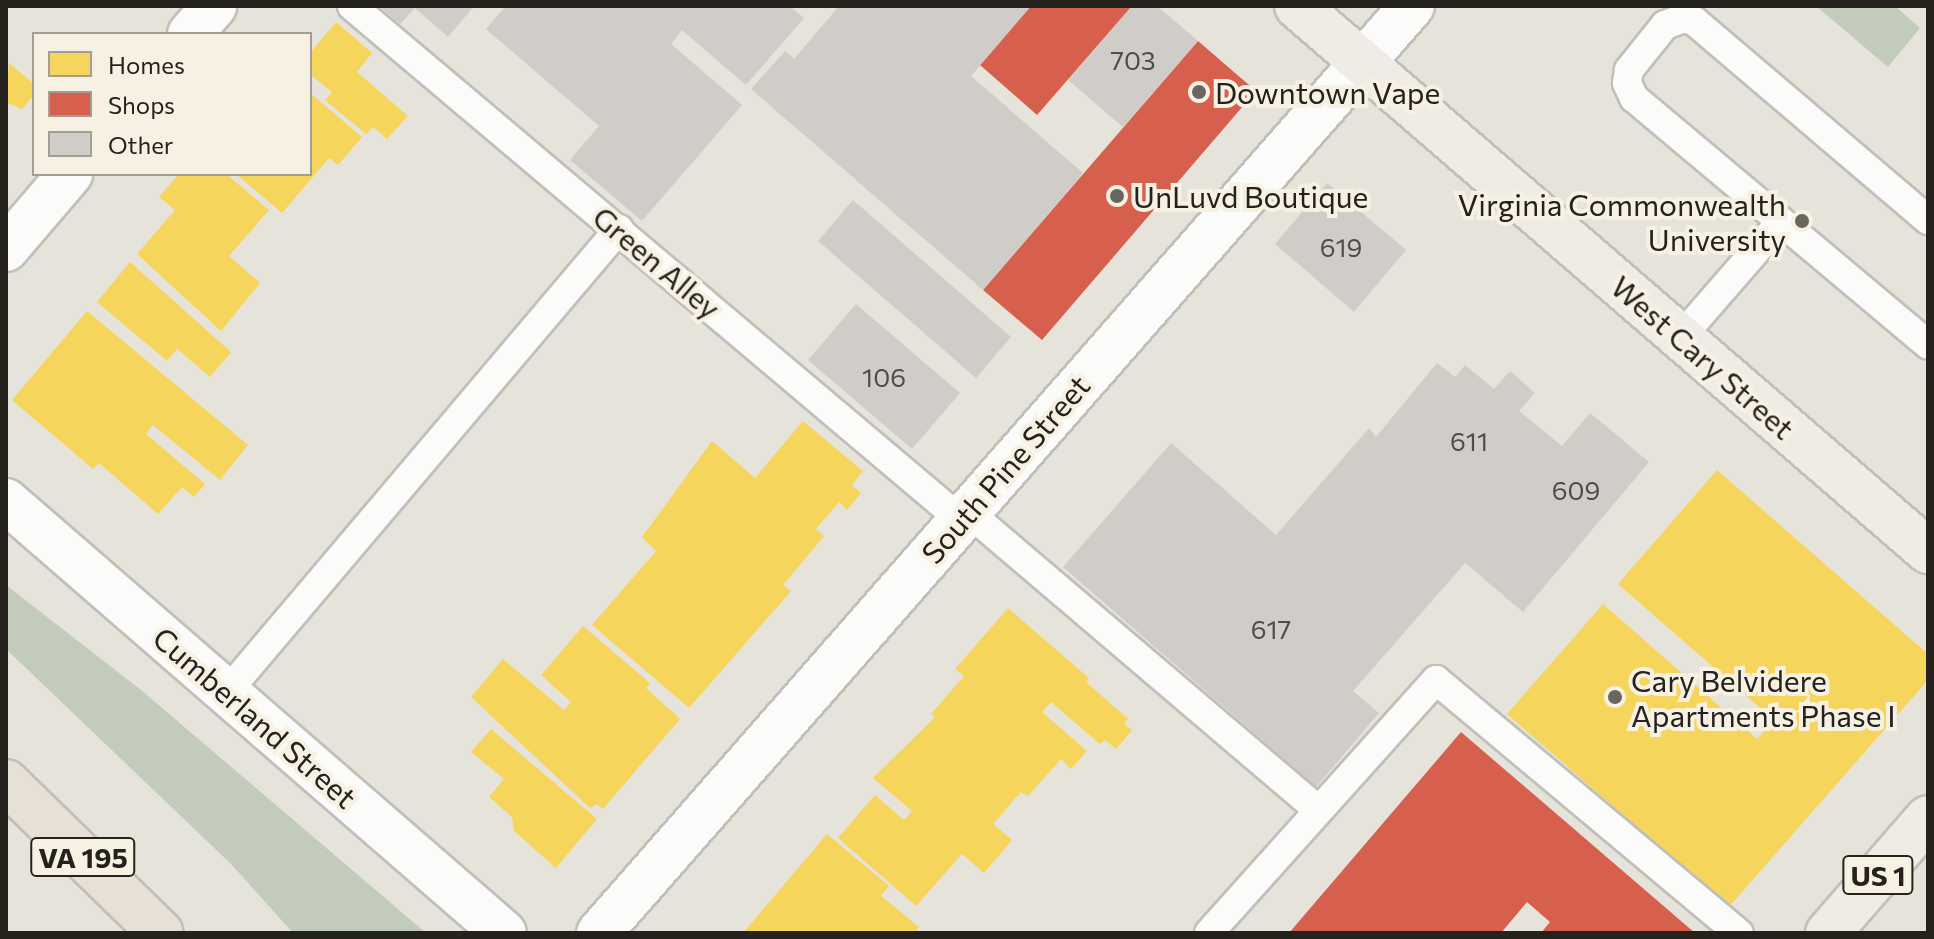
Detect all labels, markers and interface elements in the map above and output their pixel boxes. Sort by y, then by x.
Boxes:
legend [32,32,312,176]
house number: 703 [1110,44,1156,76]
text: Homes [108,50,185,79]
place label: Downtown Vape [1215,74,1440,110]
marker: Downtown Vape [1190,83,1208,101]
text: Shops [108,90,175,119]
text: Other [108,130,173,159]
place label: UnLuvd Boutique [1133,178,1368,214]
place label: Virginia Commonwealth University [1458,186,1786,256]
marker: UnLuvd Boutique [1108,187,1126,205]
street label: Green Alley [586,198,728,326]
marker: Virginia Commonwealth University [1793,212,1811,230]
house number: 619 [1320,231,1362,263]
street label: West Cary Street [1604,268,1802,446]
house number: 106 [862,361,906,393]
street label: South Pine Street [913,368,1097,570]
house number: 611 [1450,425,1488,457]
house number: 609 [1552,474,1600,506]
house number: 617 [1251,613,1291,645]
street label: Cumberland Street [146,619,364,815]
place label: Cary Belvidere Apartments Phase I [1631,662,1896,732]
marker: Cary Belvidere Apartments Phase I [1606,688,1624,706]
road number: VA 195 [29,833,137,881]
road number: US 1 [1842,851,1914,899]

